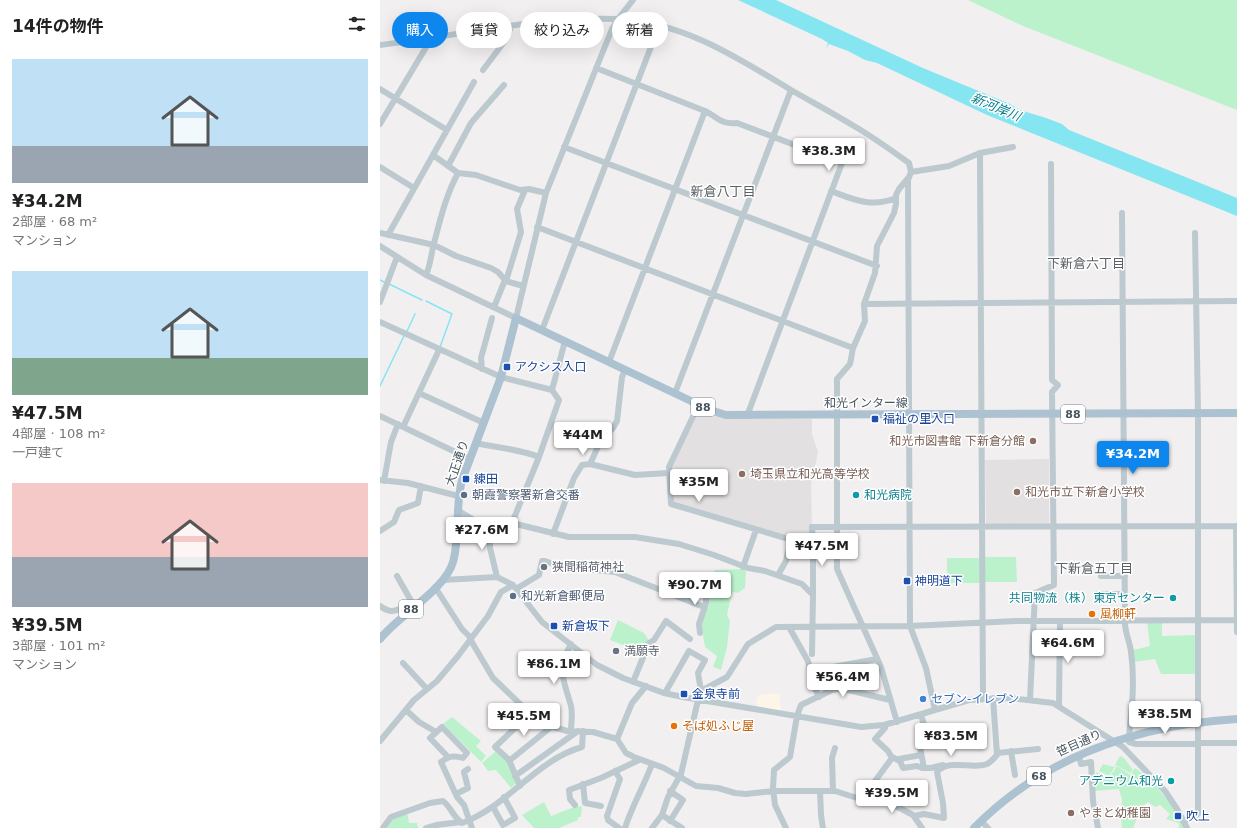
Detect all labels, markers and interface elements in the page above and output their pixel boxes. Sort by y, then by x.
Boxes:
chip: 購入 [392,12,448,48]
chip: 賃貸 [456,12,512,48]
chip: 絞り込み [520,12,604,48]
chip: 新着 [612,12,668,48]
icon: filters [346,13,368,35]
text: 14件の物件 [12,16,104,36]
icon: home [154,85,226,157]
water label: 新河岸川 [969,90,1025,125]
pin: ¥38.3M [796,138,862,172]
text: ¥38.3M [802,143,856,158]
district label: 新倉八丁目 [690,184,756,199]
text: ¥34.2M [12,191,83,211]
text: 2部屋 · 68 m² [12,214,97,229]
text: マンション [12,233,77,248]
district label: 下新倉六丁目 [1047,256,1125,271]
icon: home [154,297,226,369]
place label: アクシス入口 [515,360,586,374]
marker: アクシス入口 [502,362,512,372]
street label: 和光インター線 [824,396,908,410]
road number: 88 [691,398,715,416]
text: ¥47.5M [12,403,83,423]
road number: 88 [1061,405,1085,423]
place label: 福祉の里入口 [883,412,955,426]
marker: 福祉の里入口 [870,414,880,424]
pin: ¥44M [559,422,607,456]
text: 4部屋 · 108 m² [12,426,106,441]
text: ¥44M [563,427,603,442]
place label: 和光市図書館 下新倉分館 [889,434,1025,448]
marker: 和光市図書館 下新倉分館 [1028,436,1038,446]
street label: 大正通り [443,438,471,488]
pin: ¥34.2M [1100,441,1166,475]
text: 一戸建て [12,445,64,460]
text: ¥34.2M [1106,446,1160,461]
place label: 埼玉県立和光高等学校 [750,467,870,481]
pin: ¥35M [675,469,723,503]
marker: 埼玉県立和光高等学校 [737,469,747,479]
place label: 練田 [474,472,498,486]
marker: 練田 [461,474,471,484]
text: ¥35M [679,474,719,489]
place label: 和光市立下新倉小学校 [1025,485,1145,499]
marker: 和光市立下新倉小学校 [1012,487,1022,497]
place label: 朝霞警察署新倉交番 [472,488,580,502]
place label: 和光病院 [864,488,912,502]
marker: 朝霞警察署新倉交番 [459,490,469,500]
marker: 和光病院 [851,490,861,500]
icon: home [154,509,226,581]
pin: ¥27.6M [449,517,515,551]
text: ¥27.6M [455,522,509,537]
pin: ¥47.5M [789,533,855,567]
text: ¥47.5M [795,538,849,553]
place label: 狭間稲荷神社 [552,560,624,574]
district label: 下新倉五丁目 [1055,561,1133,576]
marker: 狭間稲荷神社 [539,562,549,572]
pin: ¥90.7M [662,572,728,606]
place label: 神明道下 [915,574,963,588]
marker: 神明道下 [902,576,912,586]
text: ¥90.7M [668,577,722,592]
place label: 和光新倉郵便局 [521,589,605,603]
marker: 和光新倉郵便局 [508,591,518,601]
place label: 共同物流（株）東京センター [1009,591,1165,605]
marker: 共同物流（株）東京センター [1168,593,1178,603]
road number: 88 [399,600,423,618]
place label: 風柳軒 [1100,607,1136,621]
marker: 風柳軒 [1087,609,1097,619]
text: ¥39.5M [12,615,83,635]
place label: 新倉坂下 [562,619,610,633]
marker: 新倉坂下 [549,621,559,631]
pin: ¥64.6M [1035,630,1101,664]
text: ¥64.6M [1041,635,1095,650]
text: 3部屋 · 101 m² [12,638,106,653]
place label: 満願寺 [624,644,660,658]
marker: 満願寺 [611,646,621,656]
pin: ¥86.1M [521,651,587,685]
text: ¥86.1M [527,656,581,671]
text: マンション [12,657,77,672]
pin: ¥56.4M [810,664,876,698]
text: ¥56.4M [816,669,870,684]
place label: 金泉寺前 [692,687,740,701]
marker: 金泉寺前 [679,689,689,699]
place label: セブン-イレブン [931,692,1019,706]
marker: セブン-イレブン [918,694,928,704]
pin: ¥38.5M [1132,701,1198,735]
pin: ¥45.5M [491,703,557,737]
text: ¥38.5M [1138,706,1192,721]
text: ¥45.5M [497,708,551,723]
place label: そば処ふじ屋 [682,719,754,733]
marker: そば処ふじ屋 [669,721,679,731]
pin: ¥83.5M [918,723,984,757]
street label: 笹目通り [1054,727,1104,759]
text: ¥83.5M [924,728,978,743]
road number: 68 [1027,767,1051,785]
place label: アデニウム和光 [1079,774,1163,788]
marker: アデニウム和光 [1166,776,1176,786]
pin: ¥39.5M [859,780,925,814]
text: ¥39.5M [865,785,919,800]
place label: やまと幼稚園 [1079,806,1151,820]
marker: やまと幼稚園 [1066,808,1076,818]
place label: 吹上 [1186,809,1210,823]
marker: 吹上 [1173,811,1183,821]

